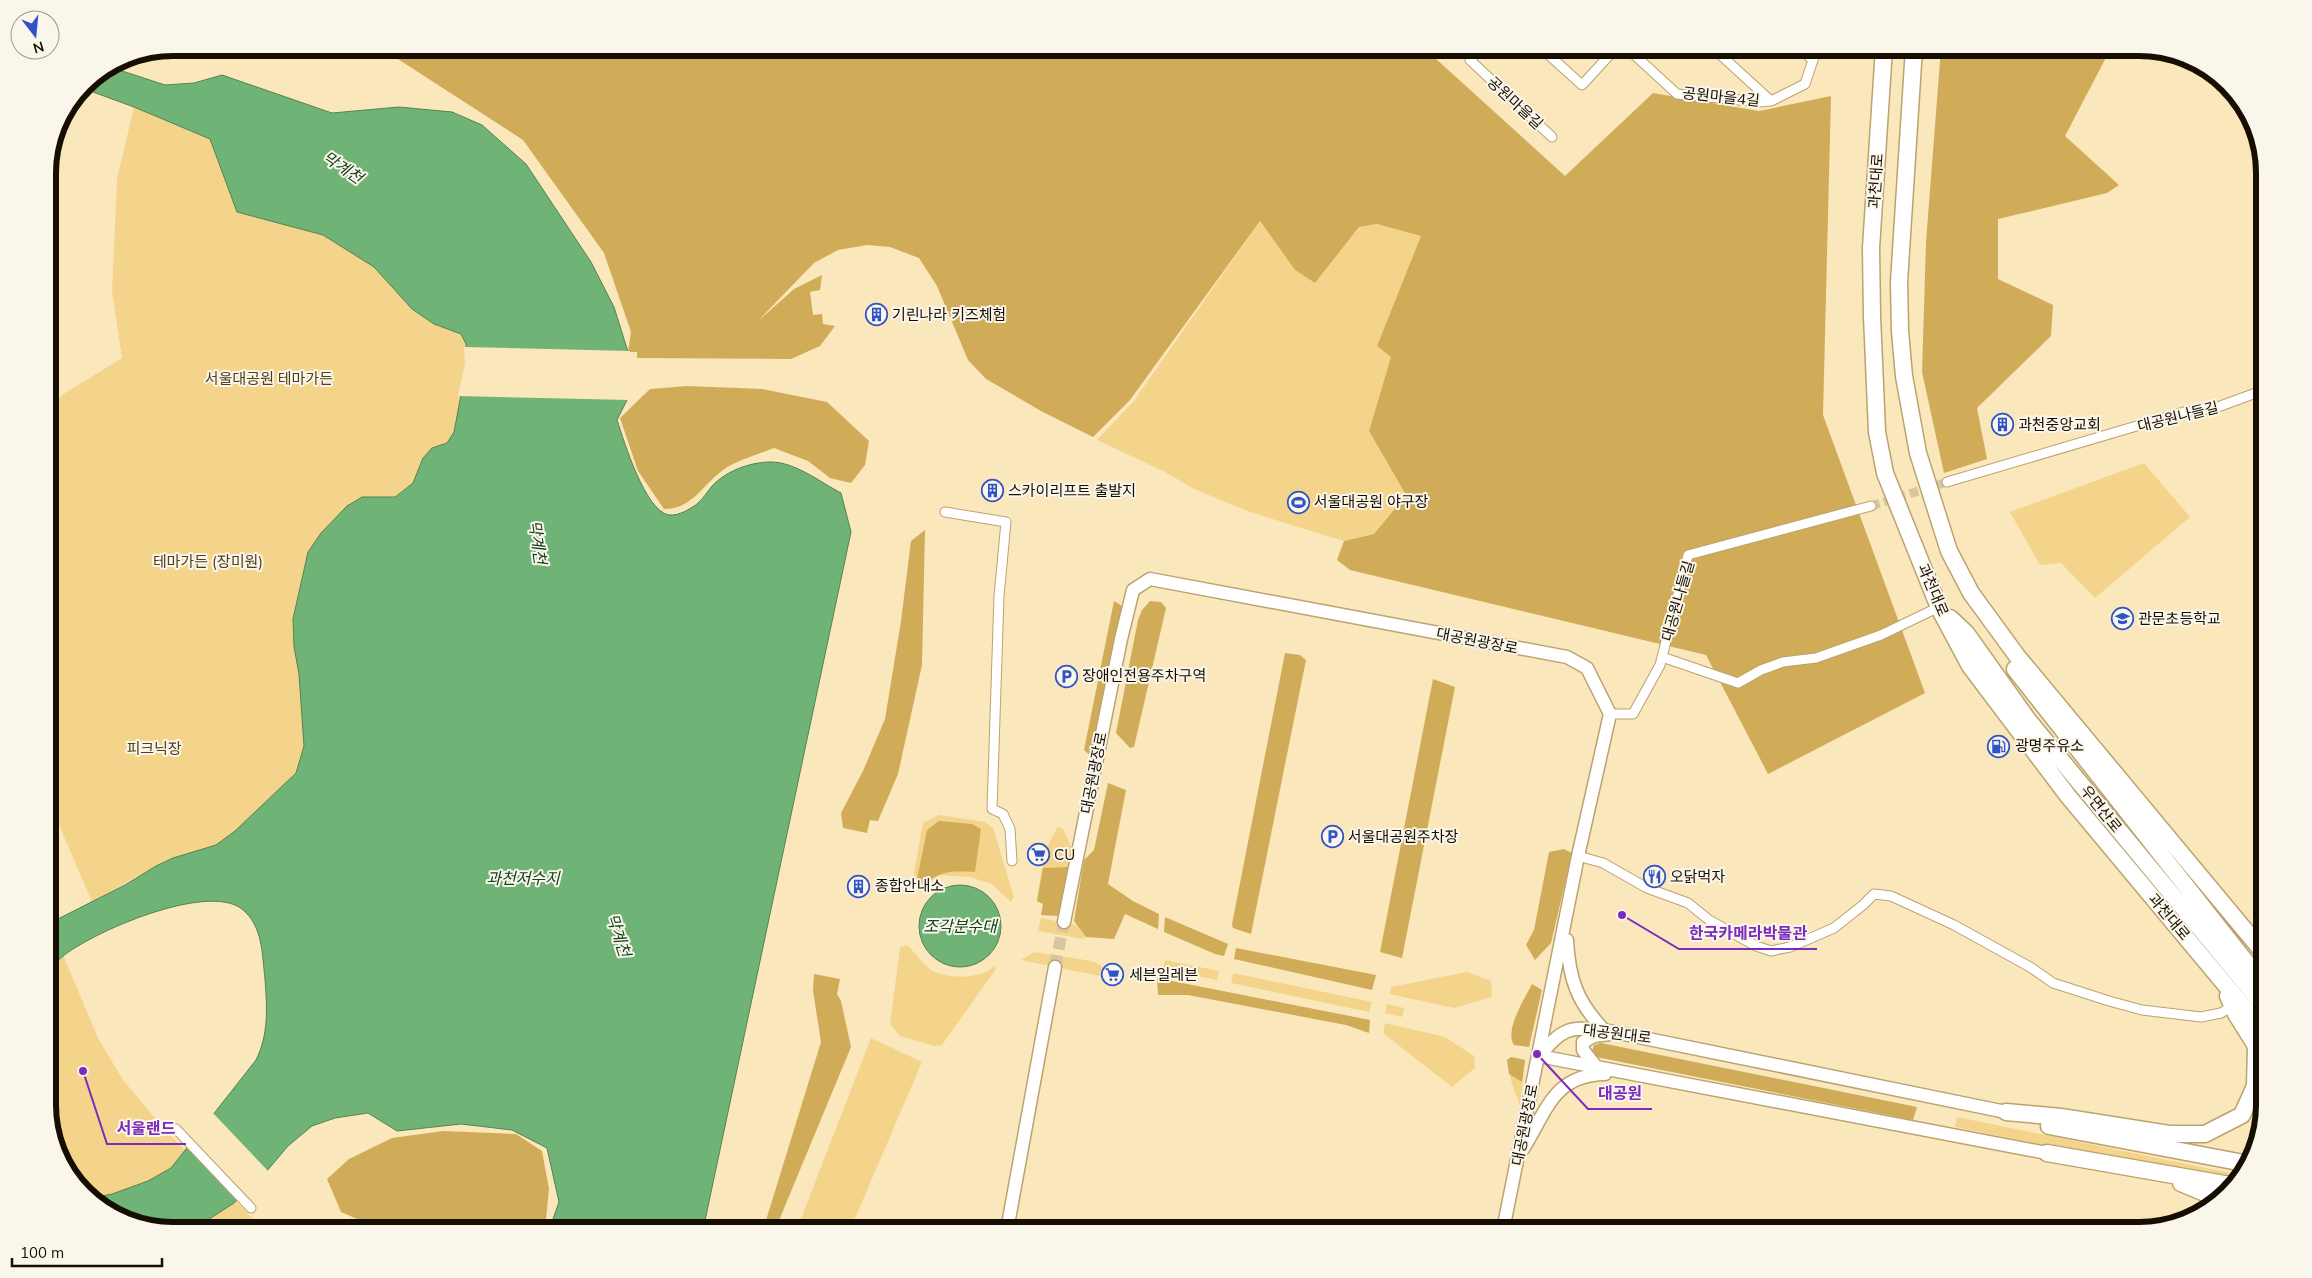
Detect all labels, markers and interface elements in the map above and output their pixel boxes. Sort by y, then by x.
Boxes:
north arrow [10,10,60,60]
text: N [31,37,46,58]
street label: 공원마을길 [1484,72,1547,133]
street label: 공원마을4길 [1681,83,1761,110]
water label: 막계천 [319,146,369,189]
street label: 과천대로 [1864,153,1887,209]
building icon: 기린나라 키즈체험 [864,303,888,327]
place label: 기린나라 키즈체험 [892,305,1006,324]
park label: 서울대공원 테마가든 [205,369,333,388]
street label: 대공원나들길 [2135,397,2220,436]
building icon: 과천중앙교회 [1990,413,2014,437]
place label: 과천중앙교회 [2018,415,2101,434]
building icon: 스카이리프트 출발지 [980,479,1004,503]
place label: 스카이리프트 출발지 [1008,481,1136,500]
sports icon: 서울대공원 야구장 [1286,490,1310,514]
place label: 서울대공원 야구장 [1314,492,1429,511]
water label: 막계천 [525,519,551,568]
park label: 테마가든 (장미원) [153,552,263,571]
street label: 대공원나들길 [1657,558,1698,643]
street label: 과천대로 [1914,561,1953,619]
school or university icon: 관문초등학교 [2110,607,2134,631]
place label: 관문초등학교 [2138,609,2221,628]
street label: 대공원광장로 [1435,623,1520,658]
parking icon: 장애인전용주차구역 [1054,664,1078,688]
place label: 장애인전용주차구역 [1082,666,1206,685]
street label: 대공원광장로 [1076,730,1111,815]
fuel station icon: 광명주유소 [1987,734,2011,758]
place label: 광명주유소 [2015,736,2084,755]
park label: 피크닉장 [126,739,182,758]
street label: 우면산로 [2077,781,2126,836]
parking icon: 서울대공원주차장 [1320,825,1344,849]
place label: 서울대공원주차장 [1348,827,1459,846]
supermarket icon: CU [1026,843,1050,867]
place label: CU [1054,845,1075,864]
restaurant icon: 오닭먹자 [1642,865,1666,889]
place label: 오닭먹자 [1670,867,1725,886]
water label: 과천저수지 [486,868,561,888]
building icon: 종합안내소 [847,874,871,898]
place label: 종합안내소 [875,876,944,895]
street label: 과천대로 [2144,889,2194,944]
water label: 막계천 [603,911,636,961]
water label: 조각분수대 [923,916,999,936]
callout: 한국카메라박물관 [1679,918,1817,949]
text: 한국카메라박물관 [1689,923,1807,943]
supermarket icon: 세븐일레븐 [1101,963,1125,987]
place label: 세븐일레븐 [1129,965,1198,984]
street label: 대공원대로 [1582,1020,1652,1047]
callout: 대공원 [1588,1078,1652,1109]
street label: 대공원광장로 [1507,1082,1542,1167]
text: 대공원 [1598,1083,1642,1103]
callout: 서울랜드 [107,1113,186,1144]
text: 서울랜드 [117,1118,176,1138]
scale bar [12,1236,162,1268]
text: 100 m [20,1243,64,1262]

